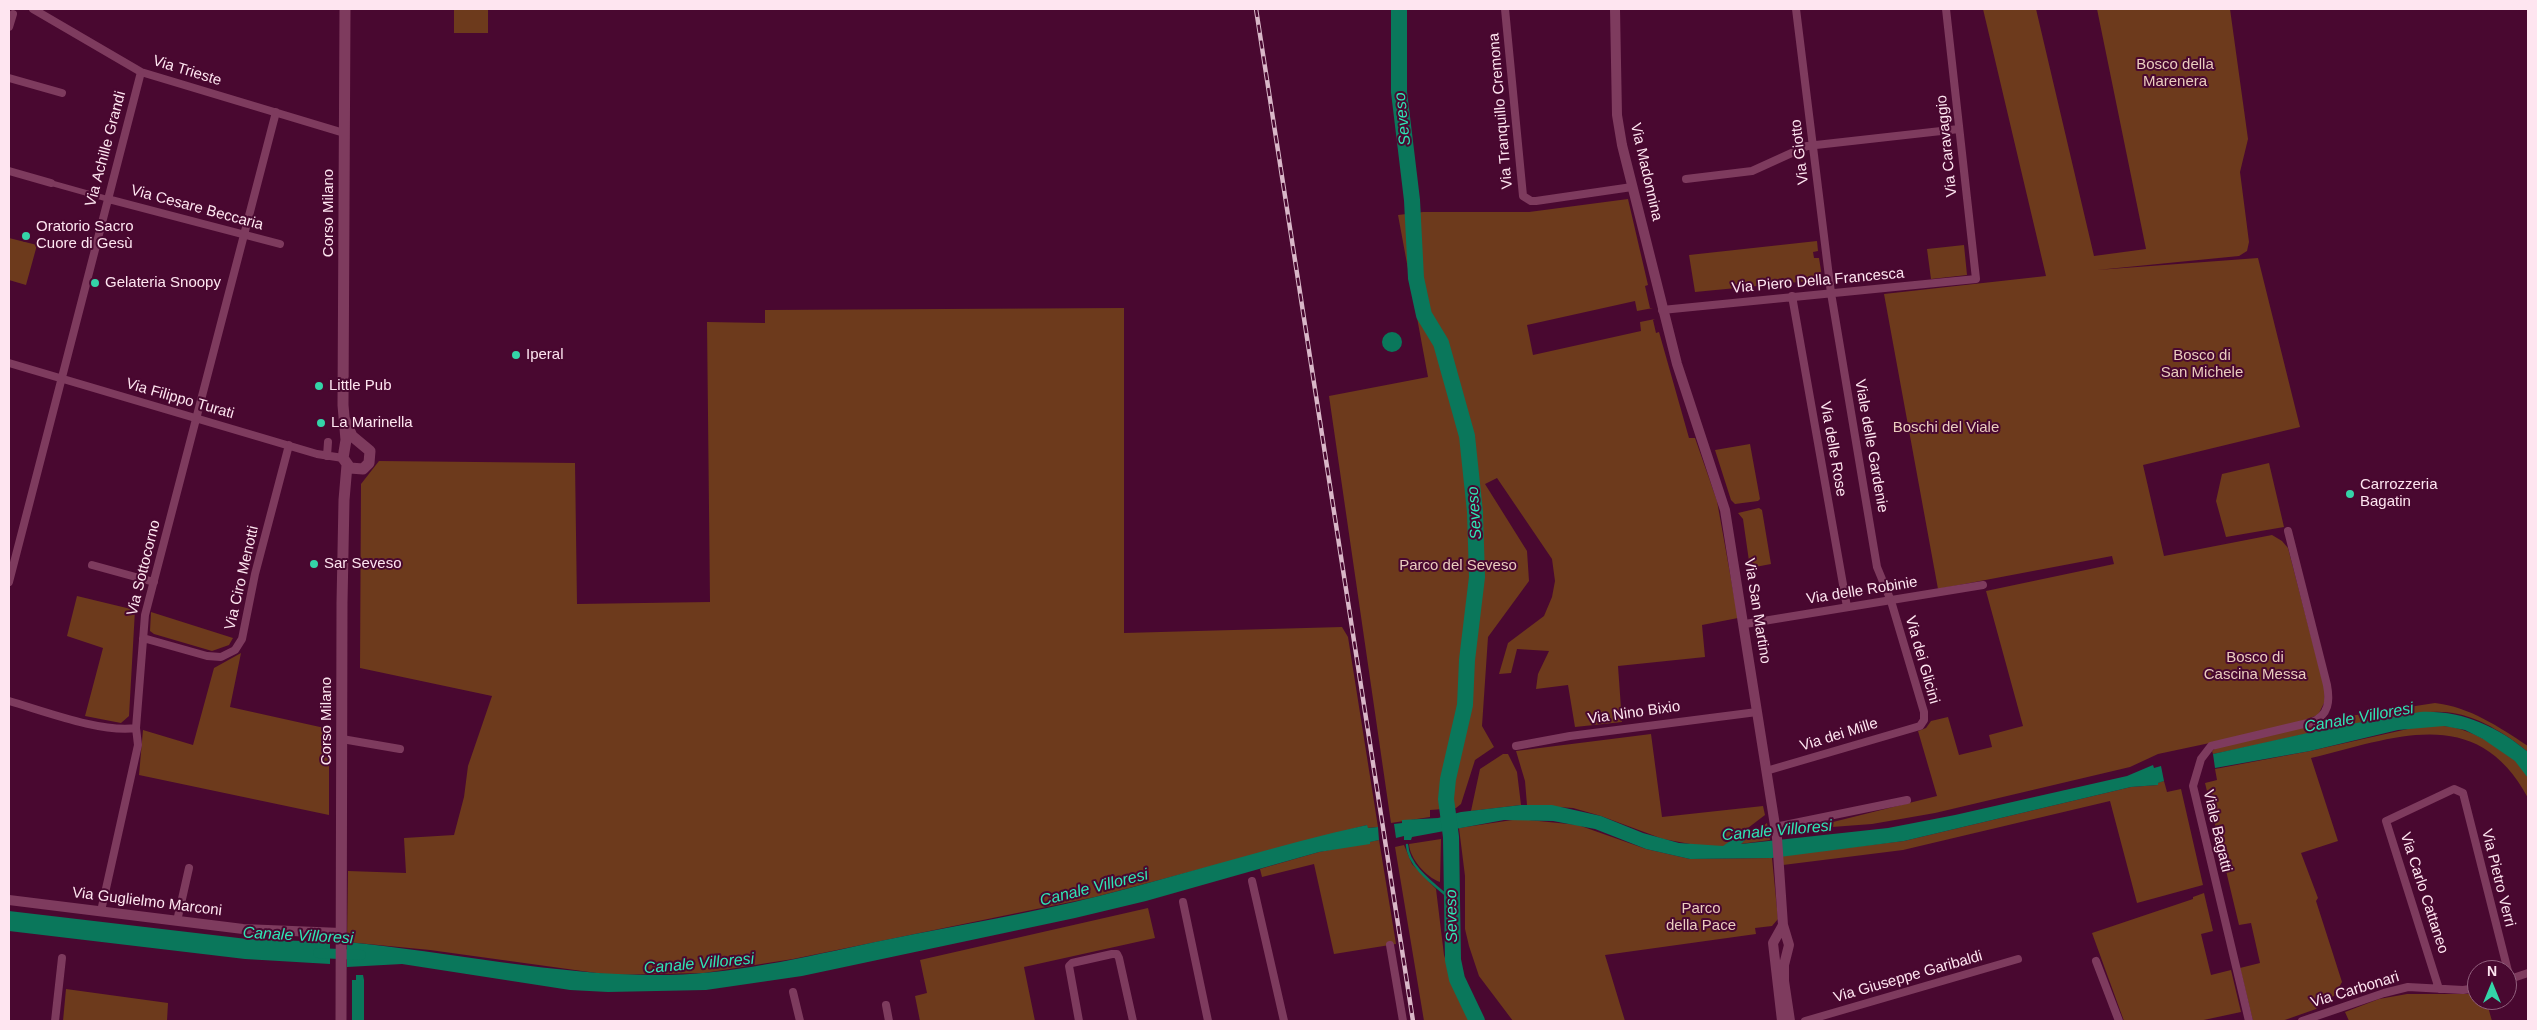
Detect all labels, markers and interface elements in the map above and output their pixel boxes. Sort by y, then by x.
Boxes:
street label: Via Tranquillo Cremona [1485,32,1517,190]
street label: Via Trieste [150,52,224,90]
park label: Bosco della Marenera [2136,56,2214,91]
street label: Via Achille Grandi [82,89,130,209]
water label: Seveso [1391,91,1415,147]
street label: Via Caravaggio [1933,94,1961,198]
street label: Via Giotto [1787,118,1813,186]
street label: Via Madonnina [1626,121,1666,223]
street label: Corso Milano [320,169,338,257]
street label: Via Cesare Beccaria [129,182,265,234]
place label: Oratorio Sacro Cuore di Gesù [36,218,134,253]
marker: Oratorio Sacro Cuore di Gesù [20,230,32,242]
street label: Via Piero Della Francesca [1731,264,1905,298]
place label: Gelateria Snoopy [105,274,221,292]
marker: Gelateria Snoopy [89,277,101,289]
place label: Iperal [526,346,564,364]
park label: Bosco di San Michele [2161,347,2243,382]
marker: Iperal [510,349,522,361]
street label: Via Filippo Turati [124,375,236,423]
place label: Little Pub [329,377,392,395]
street label: Viale delle Gardenie [1850,378,1892,514]
marker: Little Pub [313,380,325,392]
street label: Via delle Rose [1816,400,1850,498]
place label: La Marinella [331,414,413,432]
marker: La Marinella [315,417,327,429]
park label: Boschi del Viale [1893,419,1999,437]
place label: Carrozzeria Bagatin [2360,476,2438,511]
water label: Seveso [1464,486,1486,540]
marker: Carrozzeria Bagatin [2344,488,2356,500]
street label: Via Sottocorno [123,518,165,618]
street label: Via Ciro Menotti [221,524,263,632]
place label: Sar Seveso [324,555,402,573]
park label: Parco del Seveso [1399,557,1517,575]
street label: Via San Martino [1740,557,1774,665]
marker: Sar Seveso [308,558,320,570]
street label: Via delle Robinie [1805,573,1919,609]
street label: Via dei Glicini [1901,614,1943,706]
park label: Bosco di Cascina Messa [2204,649,2306,684]
street label: Corso Milano [318,677,336,765]
street label: Via Nino Bixio [1587,698,1681,728]
water label: Canale Villoresi [2303,699,2415,737]
street label: Via dei Mille [1798,715,1880,755]
street label: Viale Bagatti [2199,788,2235,874]
water label: Canale Villoresi [1721,817,1833,845]
street label: Via Pietro Verri [2477,827,2519,929]
street label: Via Carlo Cattaneo [2396,830,2452,956]
water label: Canale Villoresi [1038,865,1150,911]
street label: Via Guglielmo Marconi [71,884,223,920]
water label: Seveso [1442,889,1462,943]
park label: Parco della Pace [1666,900,1736,935]
water label: Canale Villoresi [242,924,354,948]
street label: Via Giuseppe Garibaldi [1832,947,1984,1007]
water label: Canale Villoresi [643,950,755,978]
north arrow [2467,960,2517,1010]
text: N [2487,963,2497,979]
street label: Via Carbonari [2309,968,2401,1012]

